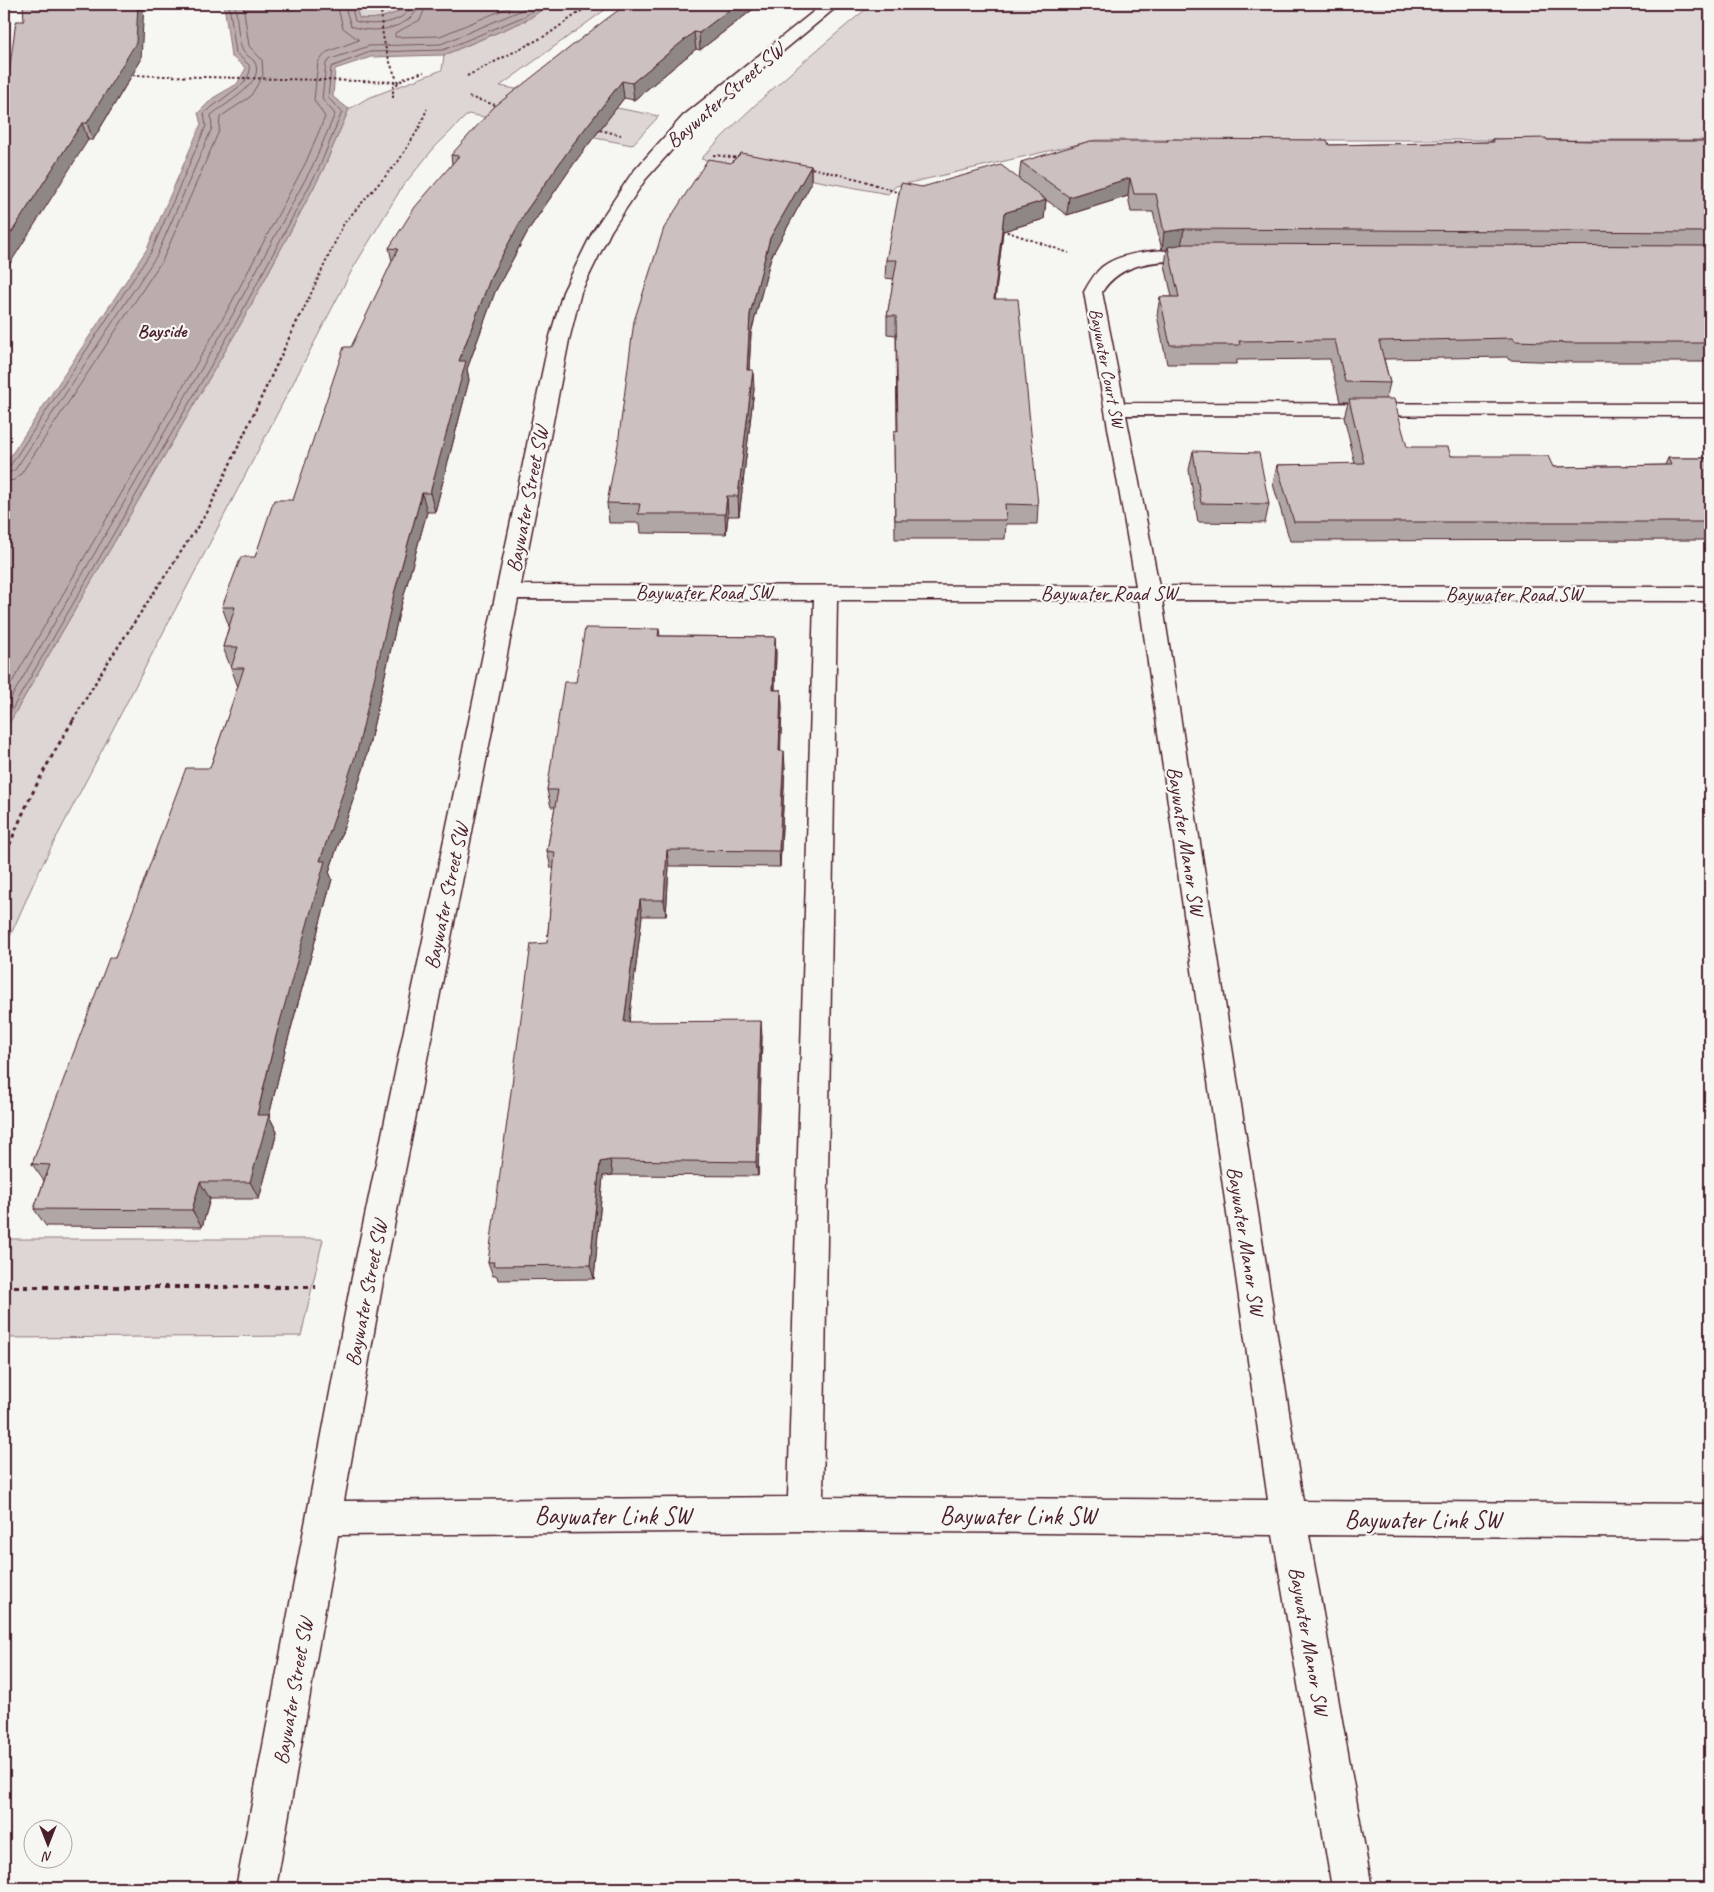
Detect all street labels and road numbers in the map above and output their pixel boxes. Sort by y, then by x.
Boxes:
street label: Baywater Street SW [660,35,791,154]
street label: Baywater Court SW [1085,306,1130,432]
street label: Baywater Street SW [500,422,554,574]
street label: Baywater Road SW [636,579,775,605]
street label: Baywater Road SW [1041,580,1180,606]
street label: Baywater Road SW [1446,581,1585,607]
street label: Baywater Manor SW [1161,765,1211,920]
street label: Baywater Street SW [418,819,475,971]
street label: Baywater Manor SW [1221,1165,1271,1320]
street label: Baywater Street SW [339,1216,393,1368]
street label: Baywater Link SW [534,1500,694,1532]
street label: Baywater Link SW [939,1500,1099,1532]
street label: Baywater Link SW [1344,1504,1504,1536]
street label: Baywater Manor SW [1283,1565,1335,1720]
street label: Baywater Street SW [267,1614,319,1766]

